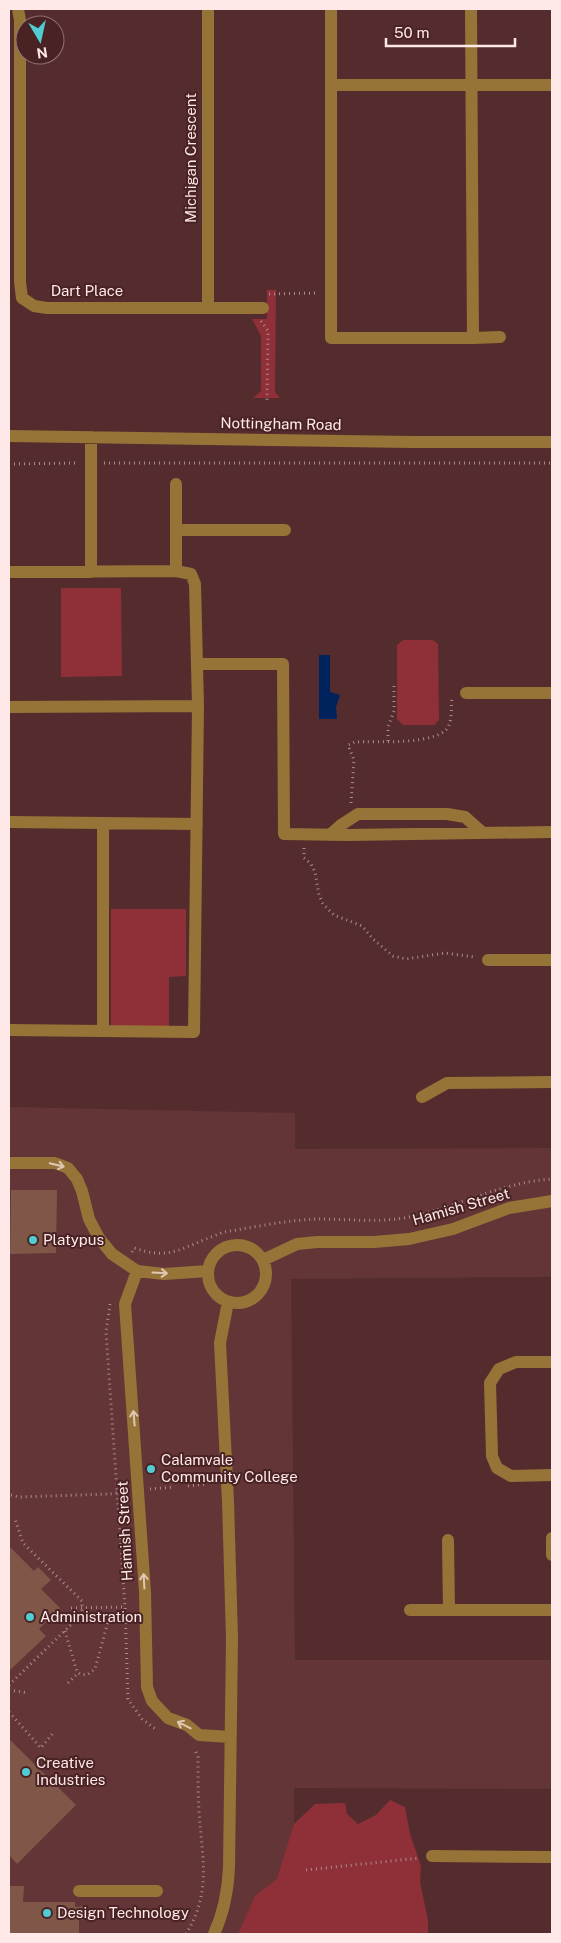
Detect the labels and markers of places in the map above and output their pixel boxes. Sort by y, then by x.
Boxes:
place label: Platypus [43,1231,104,1248]
marker: Platypus [27,1234,39,1246]
place label: Calamvale Community College [161,1451,298,1485]
marker: Calamvale Community College [145,1463,157,1475]
place label: Administration [40,1608,142,1625]
marker: Administration [24,1611,36,1623]
place label: Creative Industries [36,1754,105,1788]
marker: Creative Industries [20,1766,32,1778]
place label: Design Technology [57,1904,189,1921]
marker: Design Technology [41,1907,53,1919]

